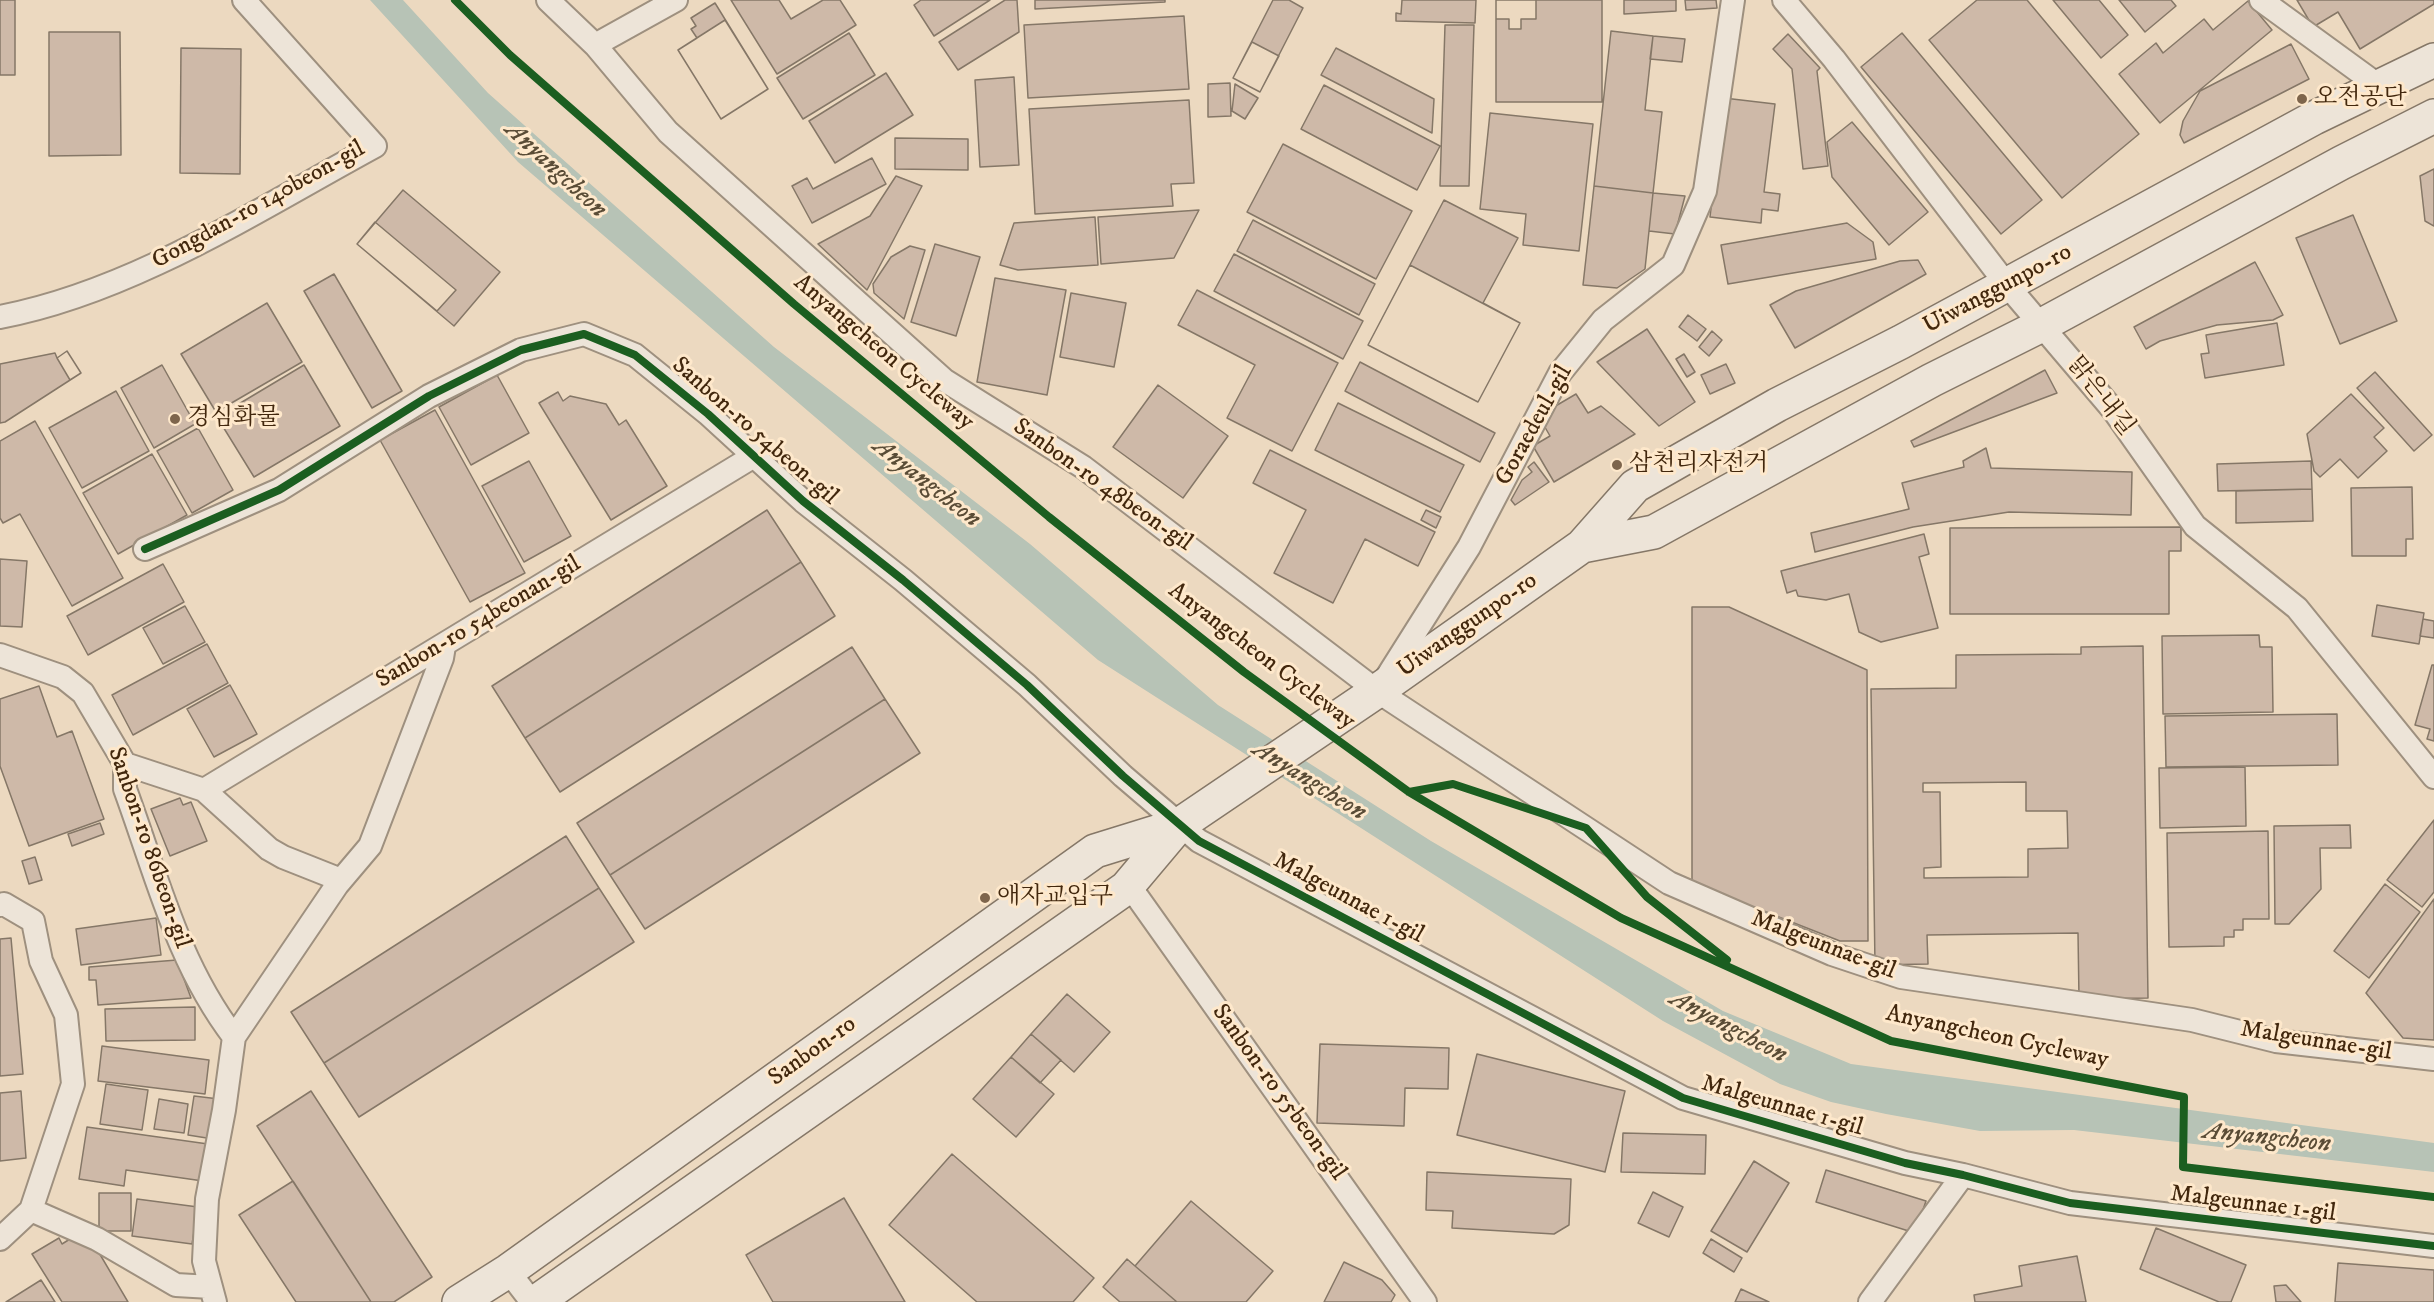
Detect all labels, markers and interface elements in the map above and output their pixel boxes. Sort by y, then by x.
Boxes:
place label: 오전공단 [2314,85,2407,113]
marker: 오전공단 [2295,92,2309,106]
water label: Anyangcheon [498,116,612,226]
street label: Gongdan-ro 140beon-gil [148,136,370,276]
street label: Uiwanggunpo-ro [1919,239,2077,341]
street label: Anyangcheon Cycleway [787,269,979,437]
street label: Sanbon-ro 54beon-gil [665,352,843,512]
street label: 맑은내길 [2060,352,2140,442]
street label: Goraedeul-gil [1490,361,1580,491]
place label: 경심화물 [187,405,280,433]
marker: 경심화물 [168,412,182,426]
street label: Sanbon-ro 48beon-gil [1007,413,1197,559]
water label: Anyangcheon [866,432,986,536]
place label: 삼천리자전거 [1629,451,1768,479]
marker: 삼천리자전거 [1610,458,1624,472]
street label: Sanbon-ro 54beonan-gil [371,550,587,696]
street label: Uiwanggunpo-ro [1393,567,1543,685]
street label: Anyangcheon Cycleway [1162,577,1360,737]
water label: Anyangcheon [1246,735,1372,829]
street label: Sanbon-ro 86beon-gil [100,744,196,952]
street label: Malgeunnae 1-gil [1268,847,1428,951]
place label: 애자교입구 [997,884,1113,912]
marker: 애자교입구 [978,891,992,905]
street label: Malgeunnae-gil [1747,905,1899,987]
water label: Anyangcheon [1664,984,1792,1072]
street label: Sanbon-ro 55beon-gil [1205,999,1351,1187]
street label: Anyangcheon Cycleway [1883,1000,2111,1076]
street label: Sanbon-ro [764,1011,862,1093]
street label: Malgeunnae-gil [2238,1016,2394,1068]
street label: Malgeunnae 1-gil [1698,1070,1866,1144]
water label: Anyangcheon [2202,1117,2332,1161]
street label: Malgeunnae 1-gil [2169,1181,2337,1229]

